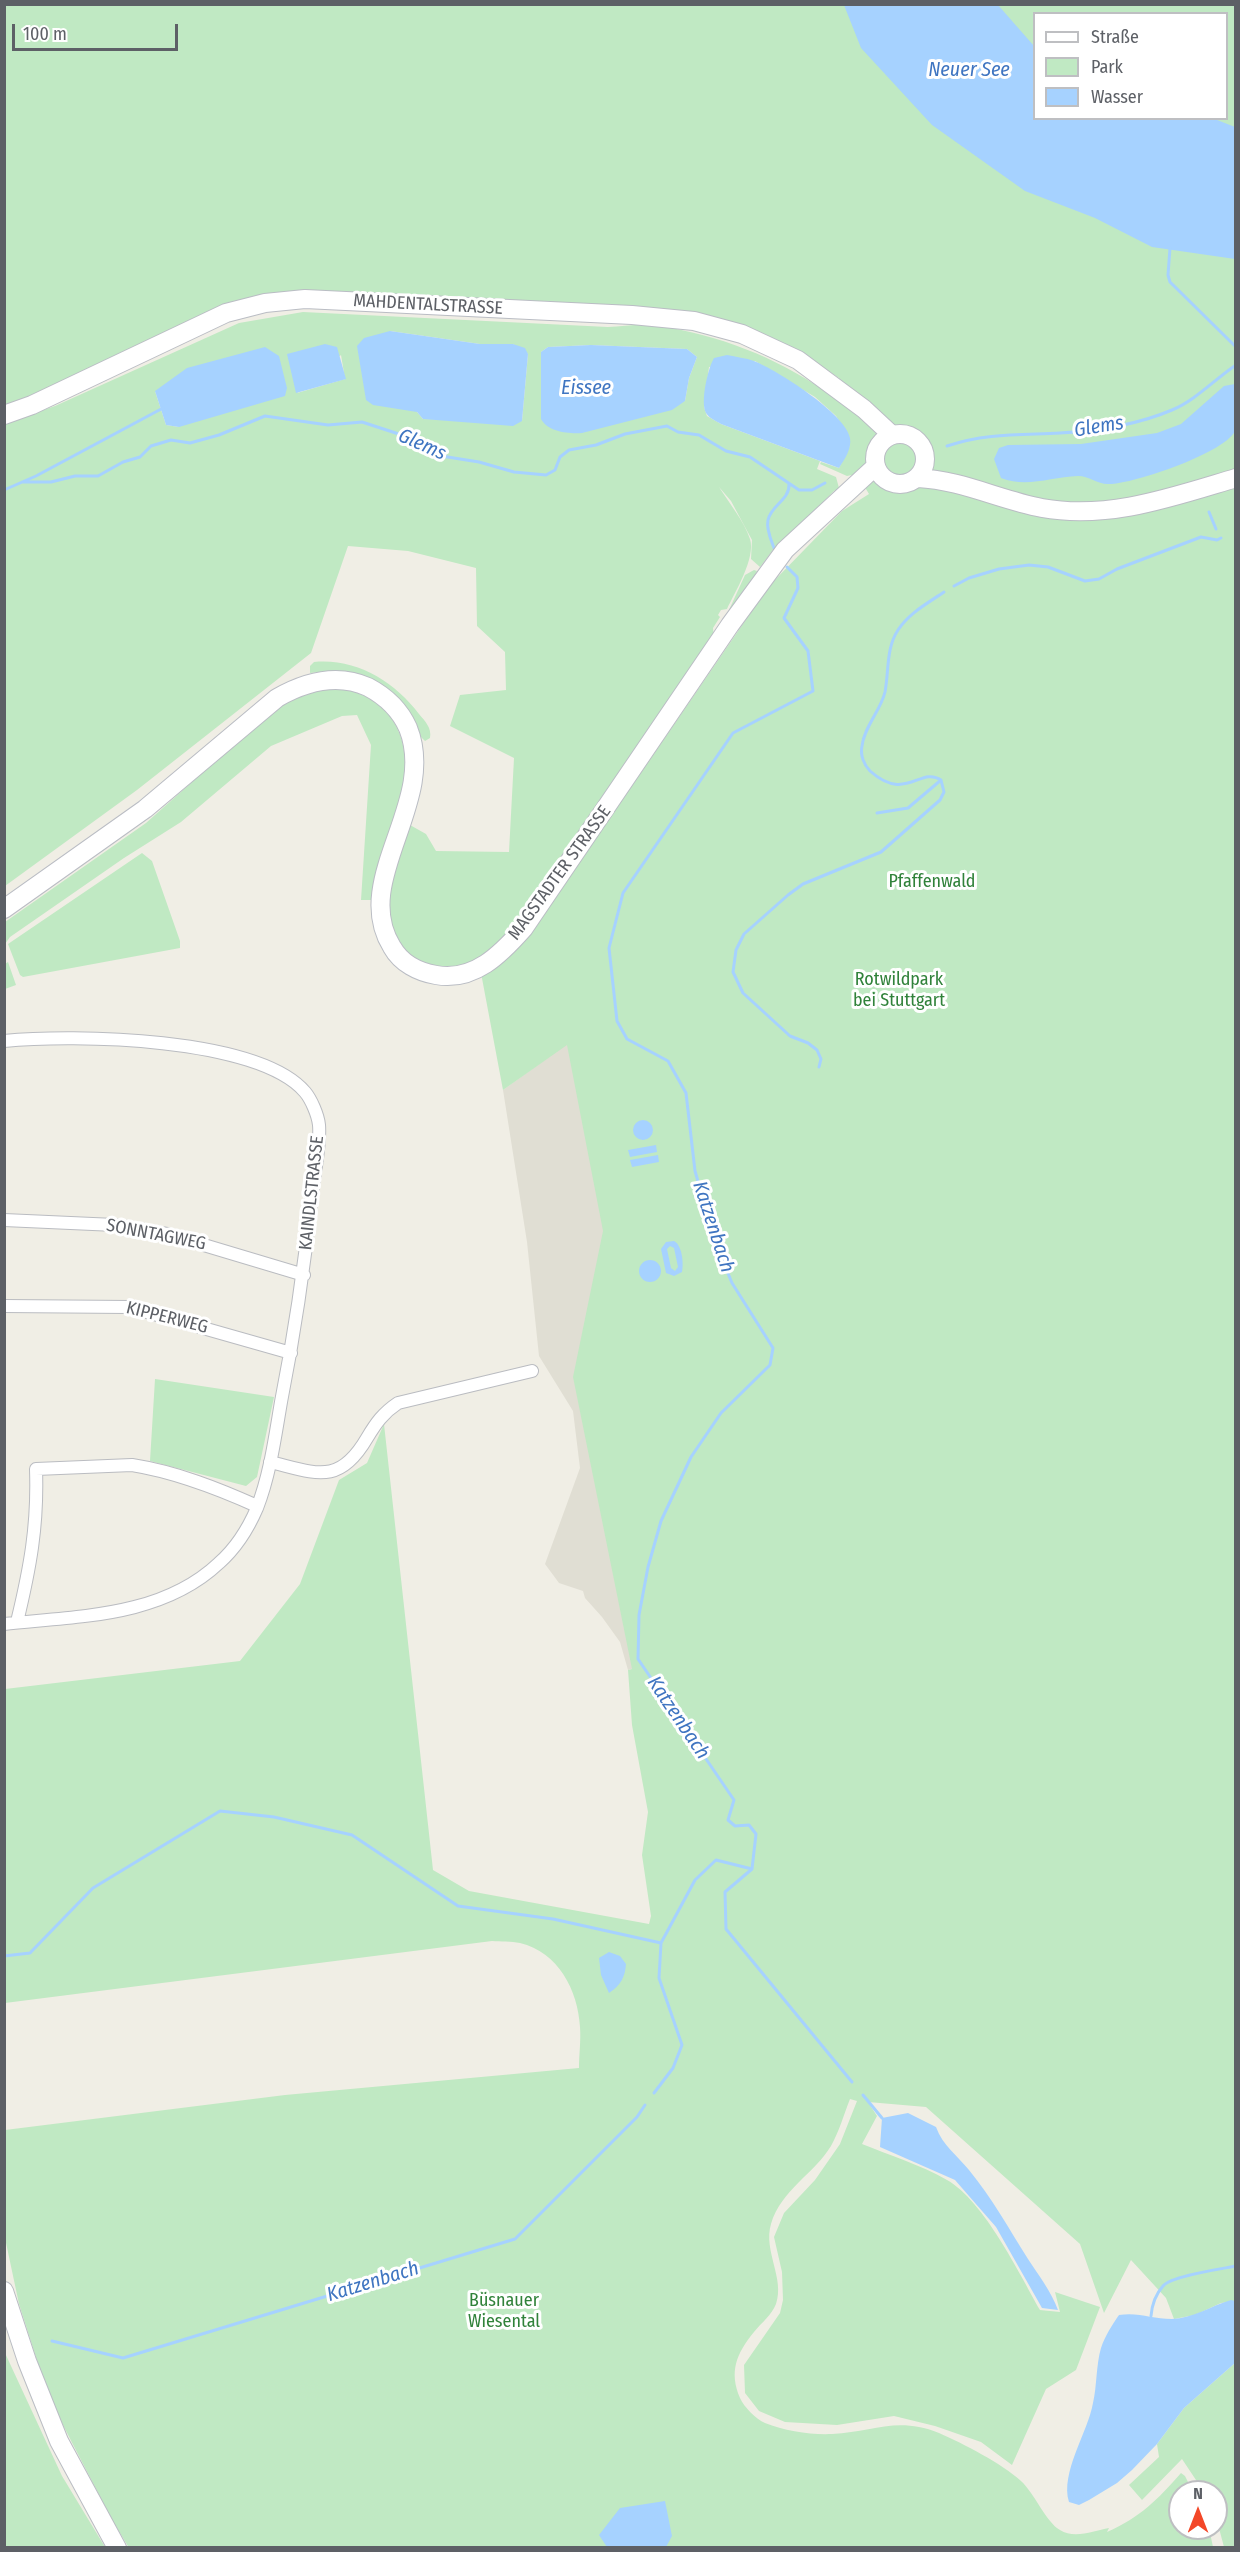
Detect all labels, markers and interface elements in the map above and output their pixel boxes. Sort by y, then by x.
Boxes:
scale bar [15,12,182,50]
legend [1033,12,1228,120]
text: 100 m [23,23,67,45]
text: Straße [1091,26,1139,48]
text: Park [1091,56,1123,78]
water label: Neuer See [928,58,1010,82]
text: Wasser [1091,86,1143,108]
street label: MAHDENTALSTRASSE [353,290,503,320]
water label: Eissee [561,376,611,400]
water label: Glems [1073,411,1125,443]
water label: Glems [394,424,450,466]
street label: MAGSTADTER STRASSE [504,802,616,944]
park label: Pfaffenwald [888,871,976,893]
park label: Rotwildpark bei Stuttgart [853,969,945,1012]
street label: KAINDLSTRASSE [295,1135,329,1251]
water label: Katzenbach [687,1178,739,1276]
street label: SONNTAGWEG [104,1215,208,1255]
street label: KIPPERWEG [124,1297,210,1339]
water label: Katzenbach [642,1672,714,1764]
water label: Katzenbach [324,2257,422,2307]
park label: Büsnauer Wiesental [468,2290,540,2332]
north arrow [1168,2480,1228,2540]
text: N [1193,2484,1203,2503]

